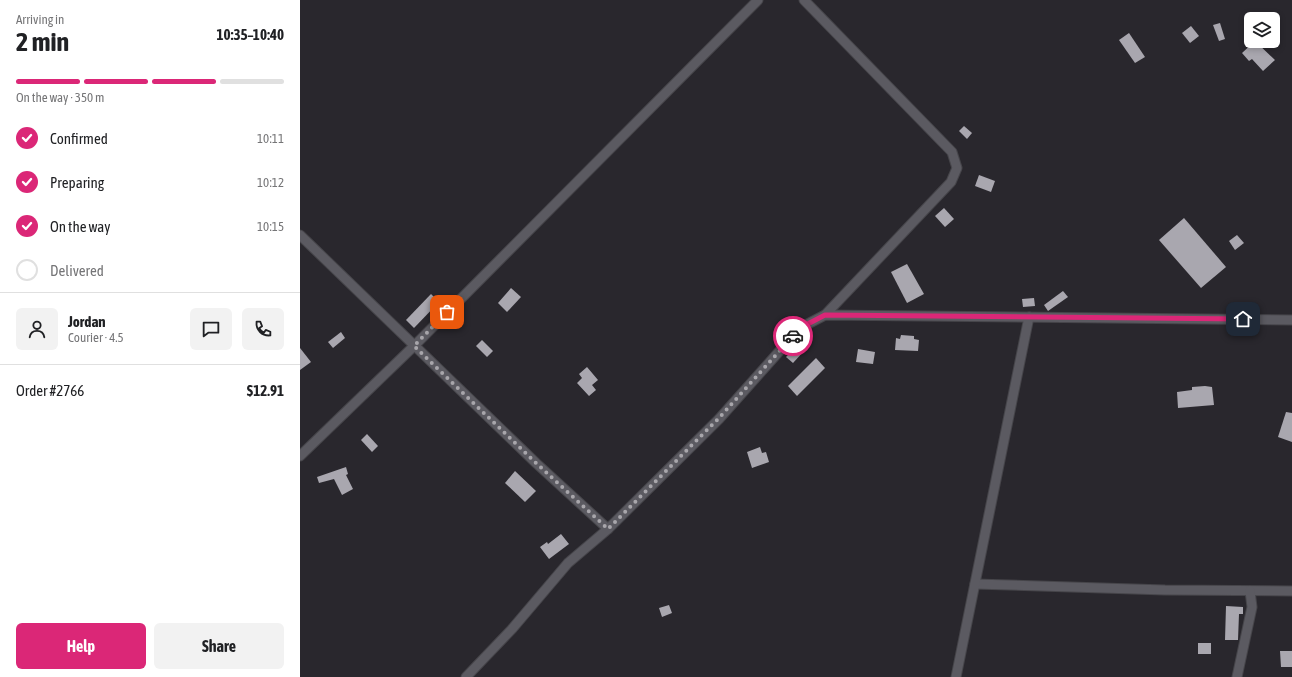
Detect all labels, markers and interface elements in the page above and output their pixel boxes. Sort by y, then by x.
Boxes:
text: Arriving in [16,12,64,27]
map controls [1244,12,1280,48]
button: layers [1244,12,1280,48]
text: 10:35–10:40 [216,26,284,43]
text: 2 min [16,27,69,57]
text: On the way · 350 m [16,90,104,105]
icon: check [16,127,38,149]
text: Confirmed [50,130,108,147]
text: 10:11 [257,131,284,146]
icon: check [16,171,38,193]
text: Preparing [50,174,104,191]
text: 10:12 [257,175,284,190]
icon: check [16,215,38,237]
text: On the way [50,218,111,235]
text: 10:15 [257,219,284,234]
text: Delivered [50,262,104,279]
pin [430,295,464,329]
icon: bag [436,301,458,323]
pin [1226,302,1260,336]
button: person [16,308,58,350]
button: chat [190,308,232,350]
button: phone [242,308,284,350]
icon: home [1232,308,1254,330]
text: Jordan [68,313,106,330]
courier [773,316,813,356]
icon: car [782,325,804,347]
text: Courier · 4.5 [68,330,124,345]
text: Order #2766 [16,382,84,399]
text: $12.91 [247,382,284,399]
button: Help [16,623,146,669]
button: Share [154,623,284,669]

